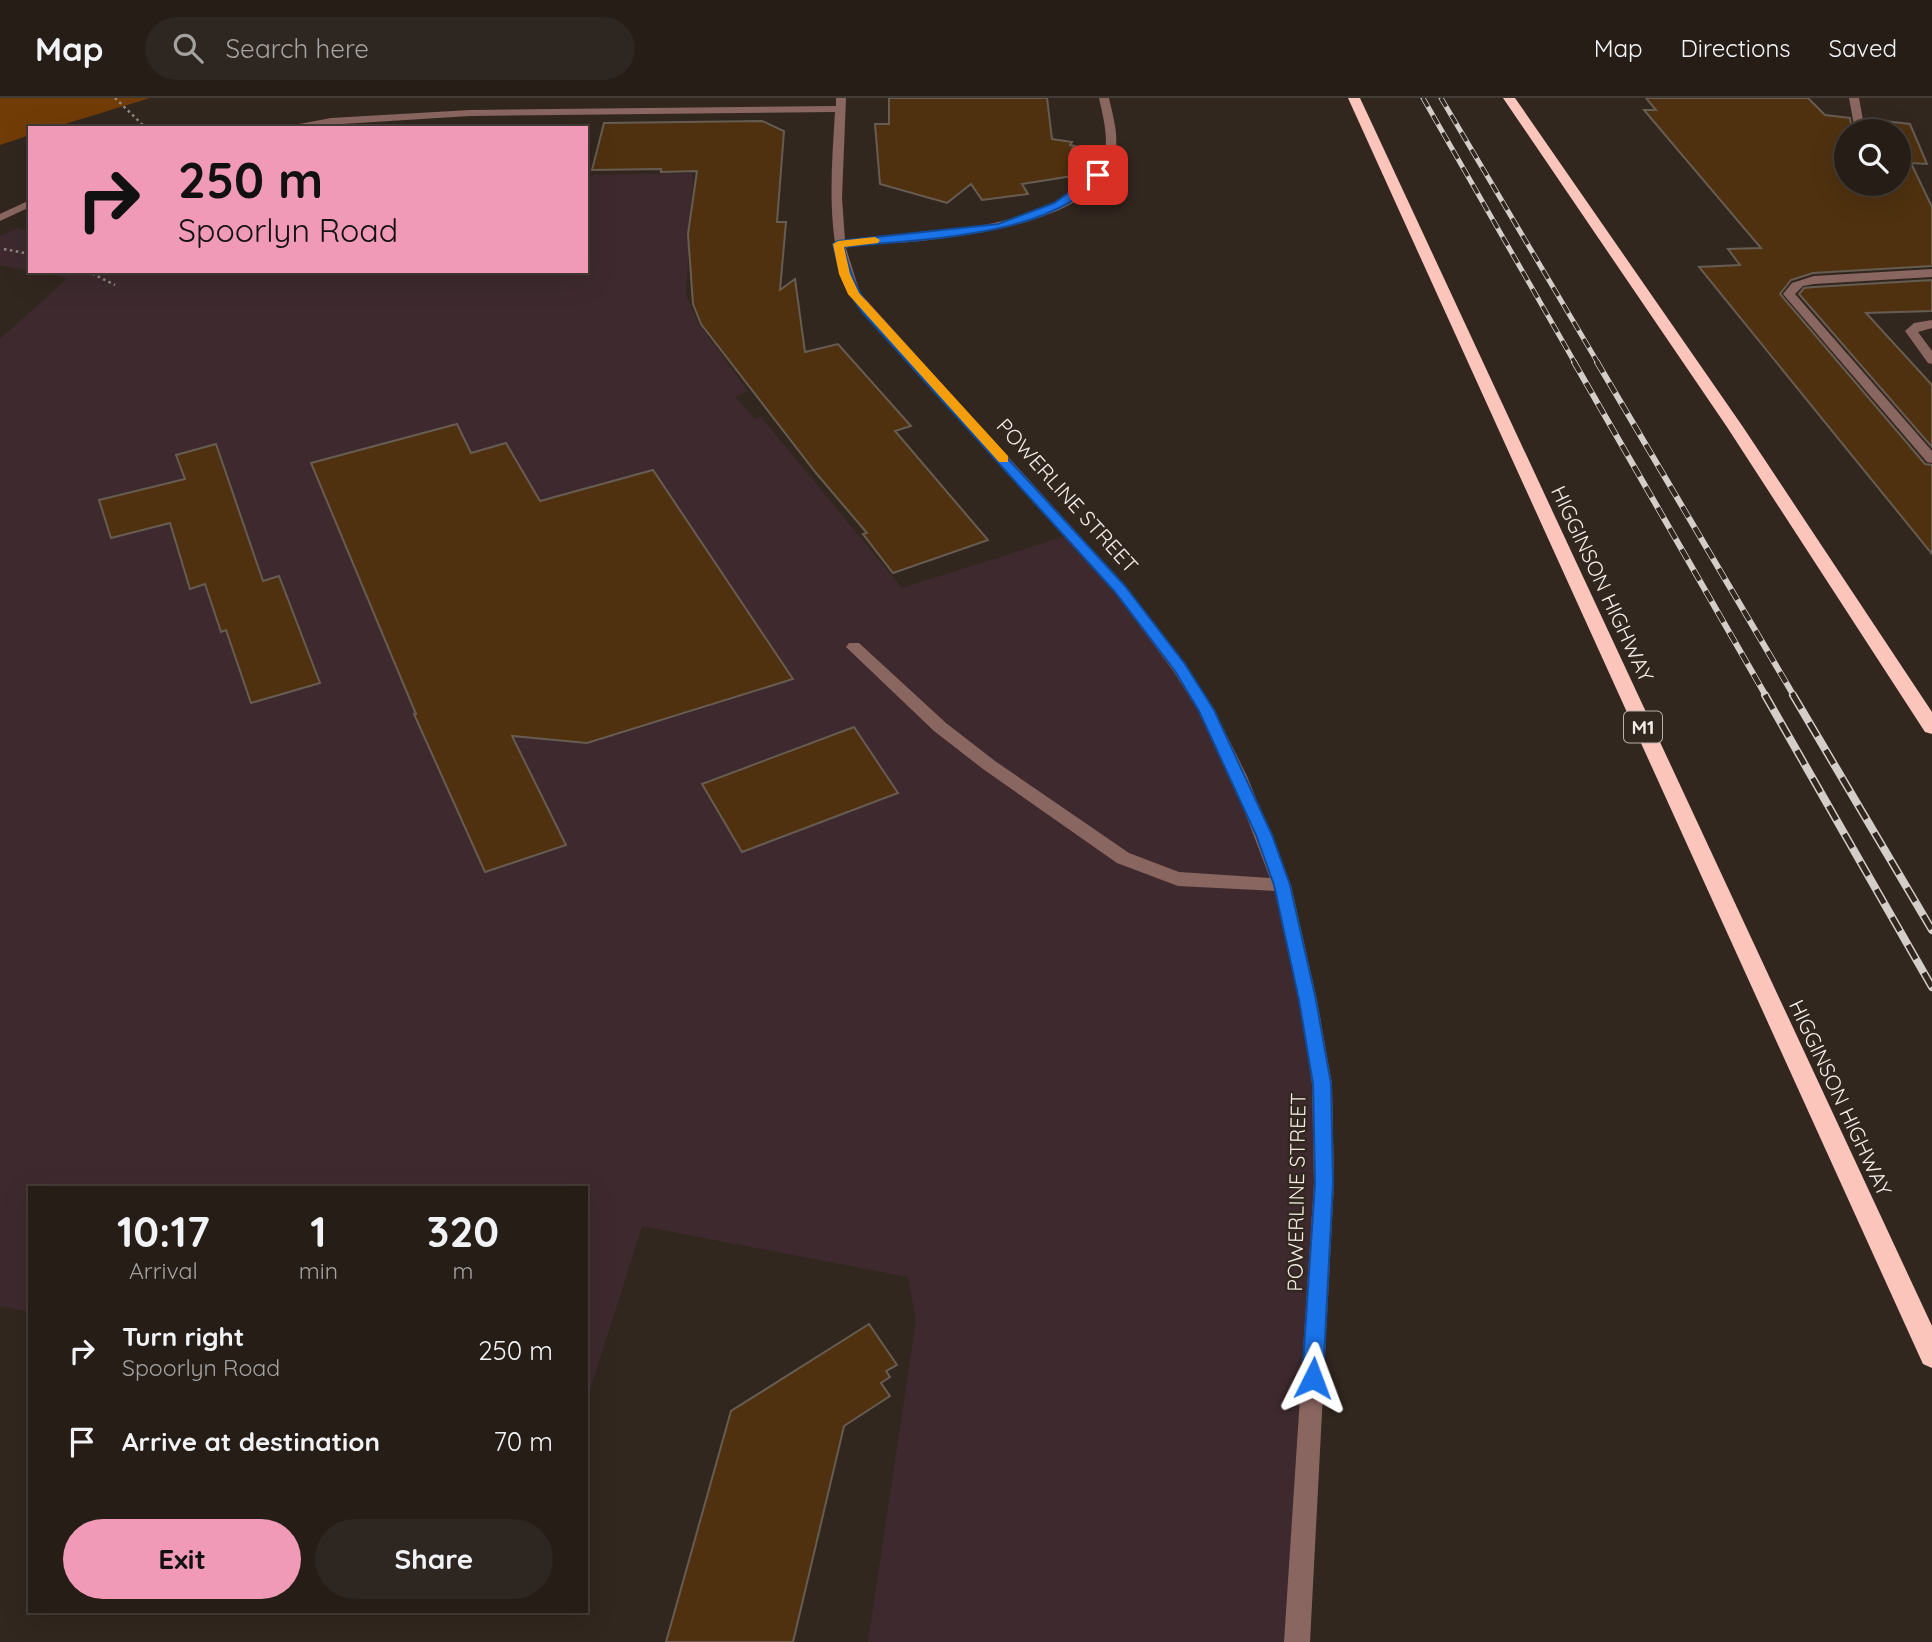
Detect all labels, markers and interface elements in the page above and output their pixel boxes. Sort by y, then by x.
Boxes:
search box [145,17,635,80]
text: Map [35,28,103,69]
icon: search [169,29,207,67]
text: Search here [225,32,369,65]
text: Map [1594,33,1643,63]
text: Directions [1681,33,1791,63]
text: Saved [1829,33,1897,63]
map controls [1834,119,1911,196]
button: search [1834,119,1911,196]
pin [1068,145,1128,205]
text: 250 m [178,149,323,210]
icon: right [63,154,154,245]
icon: arrive [1079,156,1117,194]
text: Spoorlyn Road [178,210,398,250]
street label: POWERLINE STREET [991,413,1144,578]
street label: HIGGINSON HIGHWAY [1546,481,1660,686]
road number: M1 [1624,712,1662,742]
street label: HIGGINSON HIGHWAY [1784,995,1898,1200]
street label: POWERLINE STREET [1281,1092,1311,1292]
text: 10:17 [117,1205,210,1258]
text: 1 [310,1205,327,1258]
text: 320 [427,1205,499,1258]
text: Arrival [129,1256,198,1285]
text: min [299,1256,338,1285]
text: m [452,1256,473,1285]
text: Turn right [122,1320,244,1353]
icon: right [63,1332,101,1370]
text: 250 m [478,1334,553,1367]
position arrow [1276,1341,1350,1415]
text: Spoorlyn Road [122,1353,280,1382]
icon: arrive [63,1423,101,1461]
text: Arrive at destination [122,1425,380,1458]
text: 70 m [493,1425,553,1458]
button: Exit [63,1519,301,1599]
button: Share [315,1519,553,1599]

